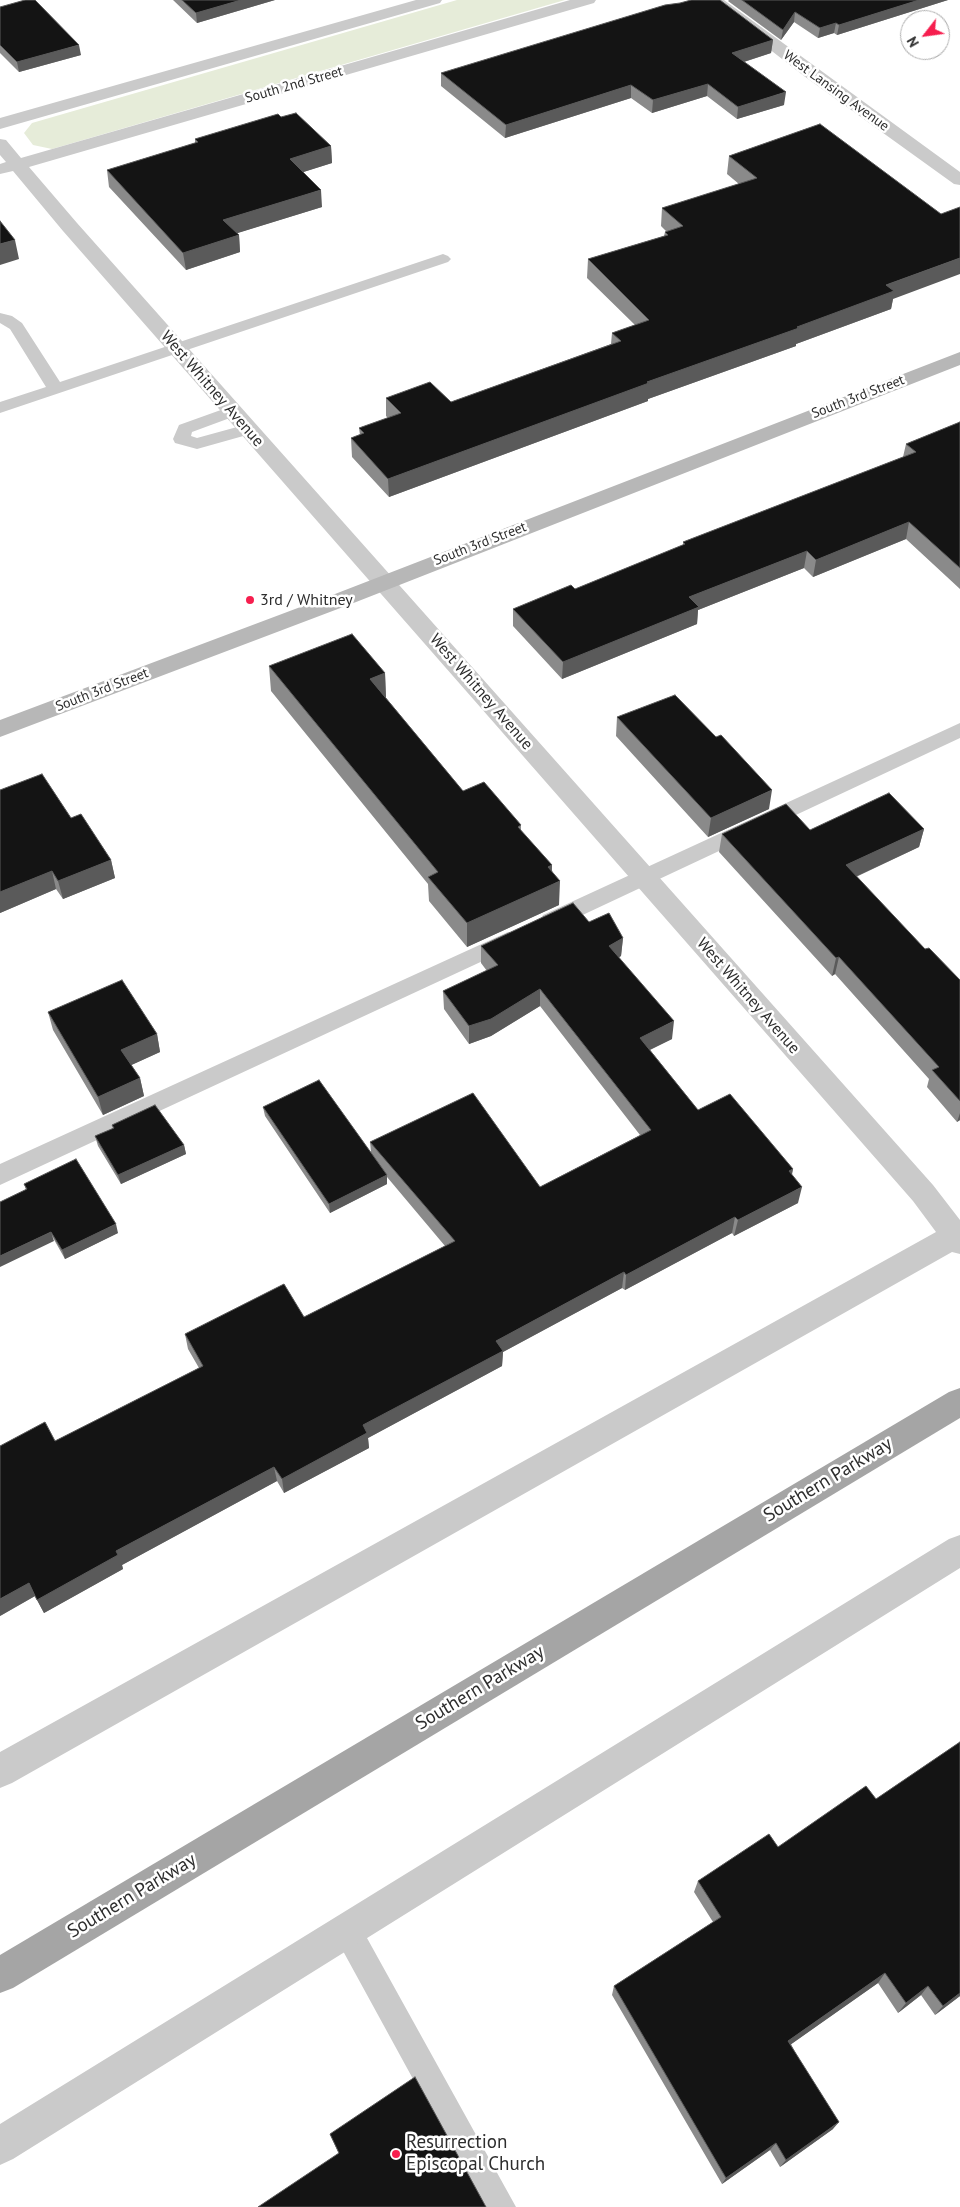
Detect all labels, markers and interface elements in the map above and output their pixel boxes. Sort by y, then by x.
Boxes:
north arrow [900,10,950,60]
text: N [903,34,923,50]
street label: West Lansing Avenue [780,47,892,135]
street label: South 2nd Street [243,63,345,107]
street label: West Whitney Avenue [157,327,267,451]
street label: South 3rd Street [809,372,907,422]
street label: South 3rd Street [431,519,529,569]
place label: 3rd / Whitney [260,590,353,610]
marker: 3rd / Whitney [244,594,256,606]
street label: West Whitney Avenue [426,630,536,754]
street label: South 3rd Street [53,665,151,715]
street label: West Whitney Avenue [693,934,803,1058]
street label: Southern Parkway [760,1433,896,1527]
street label: Southern Parkway [412,1641,548,1735]
street label: Southern Parkway [64,1849,200,1943]
place label: Resurrection Episcopal Church [406,2132,545,2176]
marker: Resurrection Episcopal Church [390,2148,402,2160]

